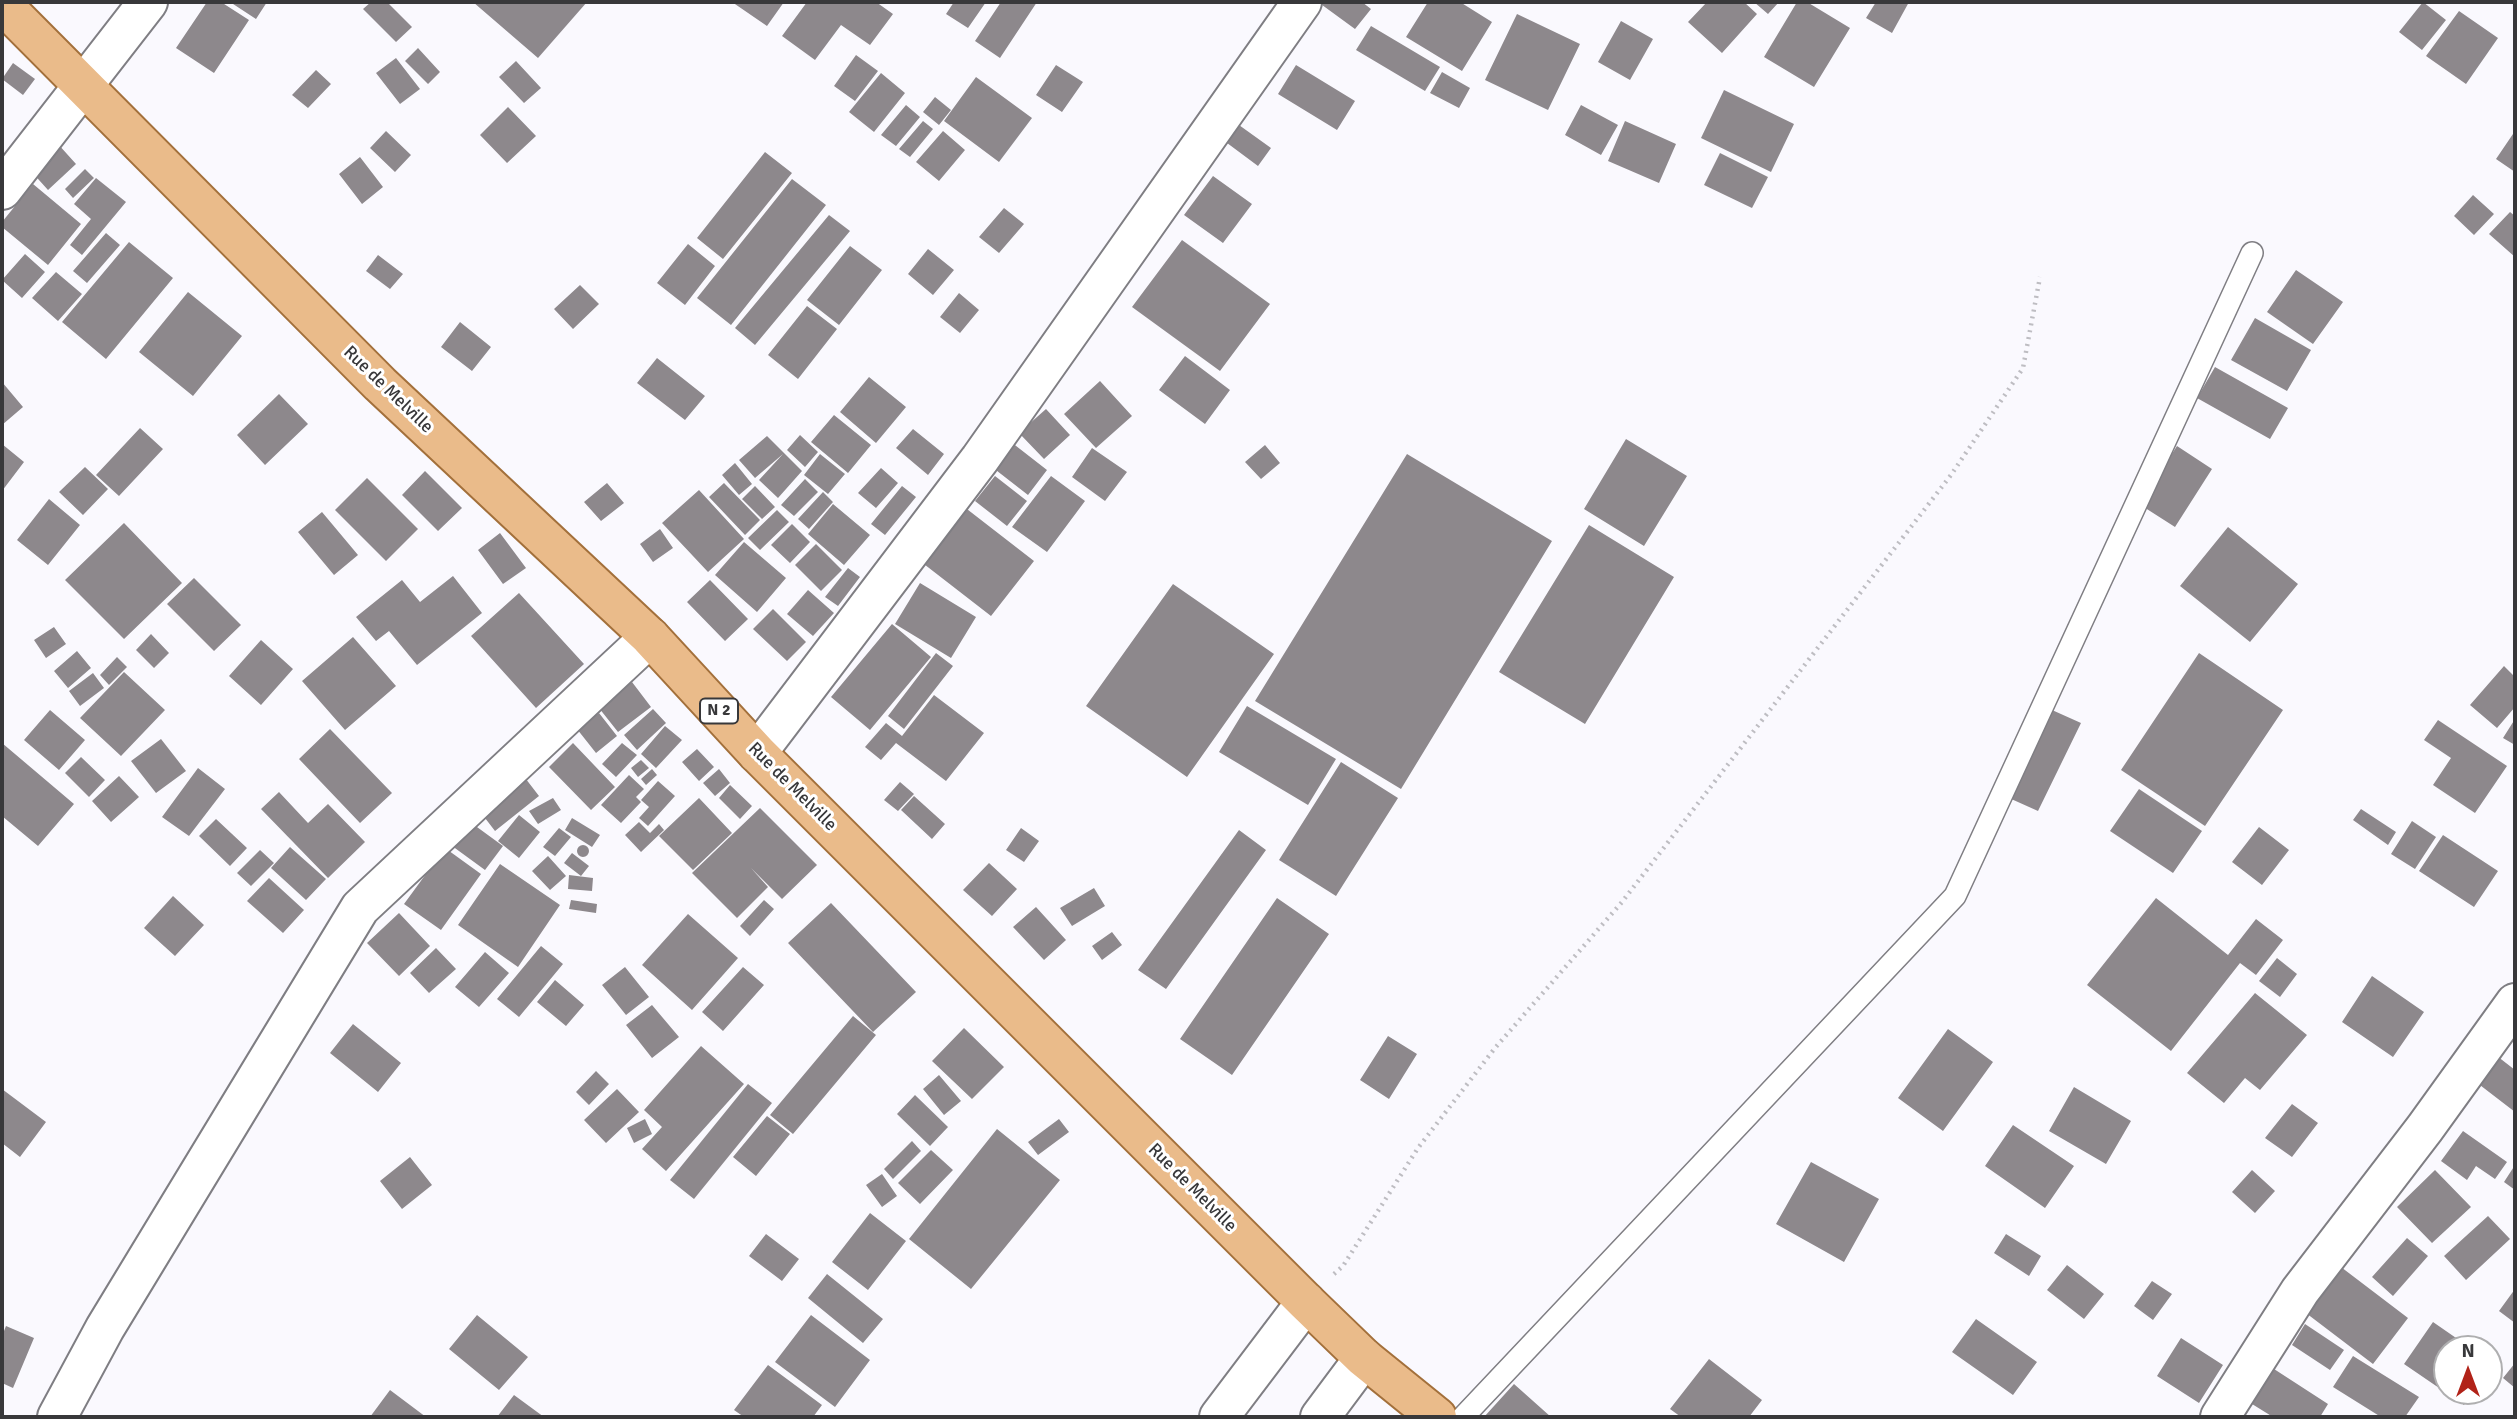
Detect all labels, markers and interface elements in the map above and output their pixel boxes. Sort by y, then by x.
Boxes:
street label: Rue de Melville [339,342,437,438]
road number: N 2 [700,698,738,724]
street label: Rue de Melville [743,738,841,836]
street label: Rue de Melville [1143,1139,1241,1237]
north arrow [2433,1335,2503,1405]
text: N [2461,1339,2475,1363]

